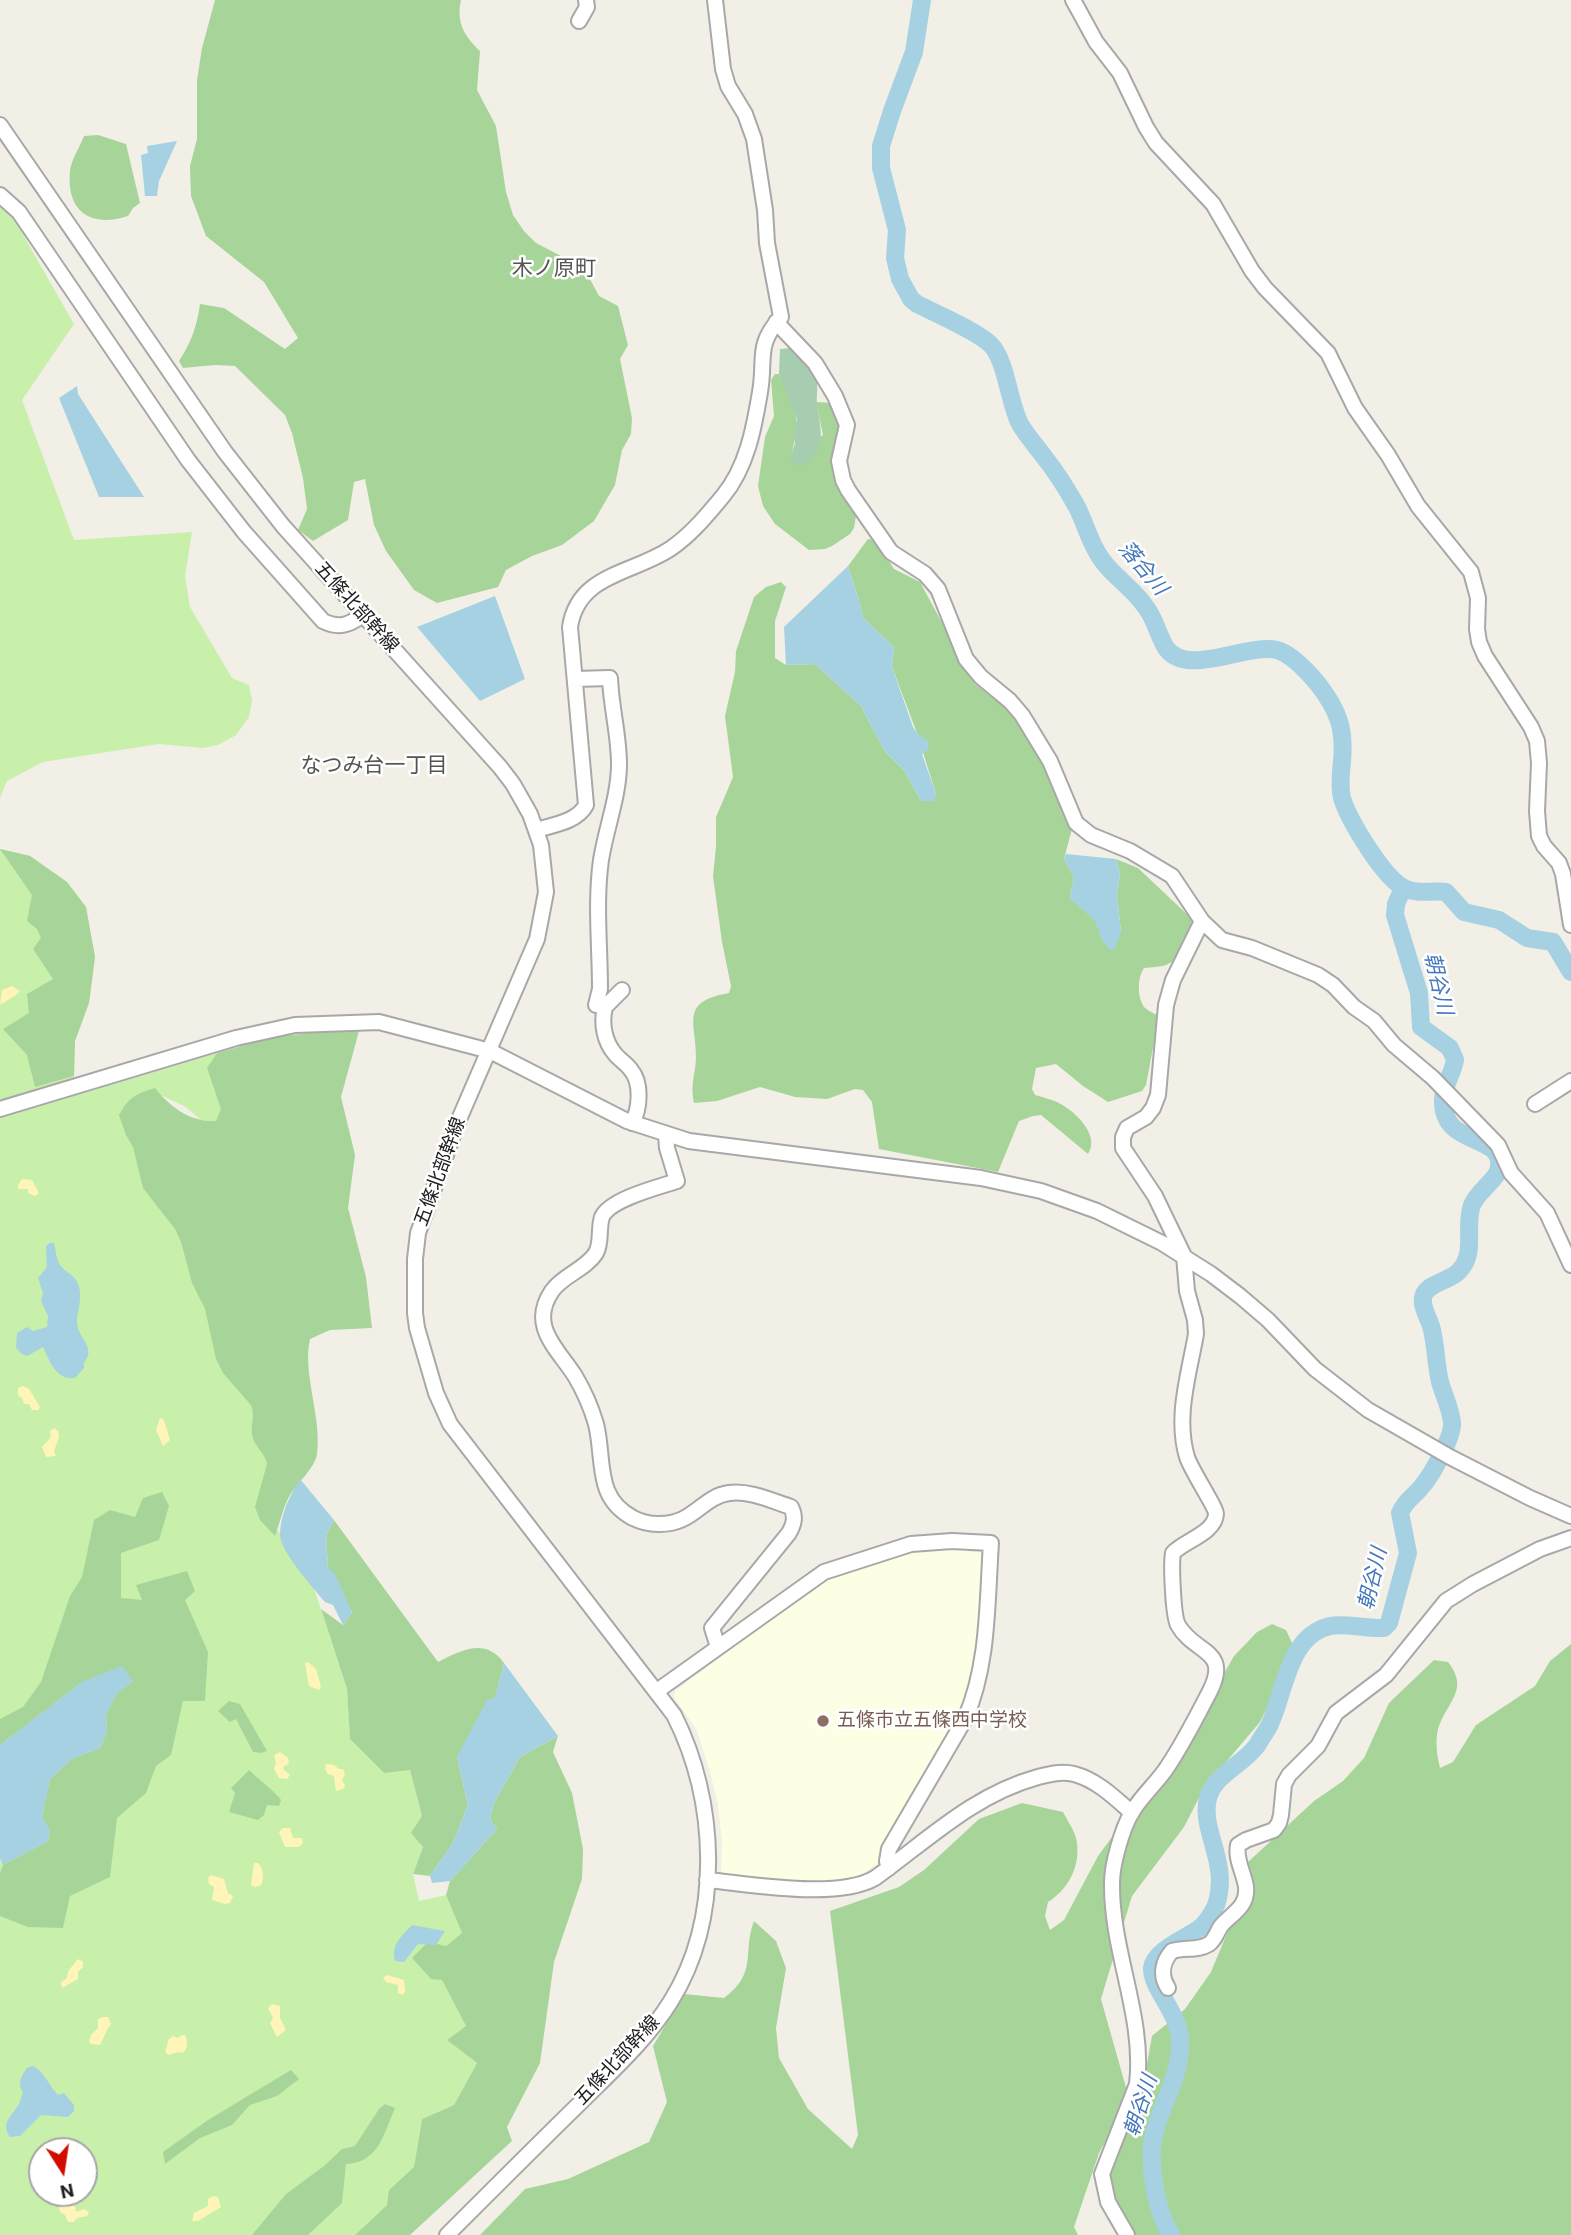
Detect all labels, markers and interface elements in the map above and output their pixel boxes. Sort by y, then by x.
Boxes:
district label: 木ノ原町 [512,257,596,283]
water label: 落合川 [1112,537,1172,601]
street label: 五條北部幹線 [309,558,403,658]
district label: なつみ台一丁目 [301,754,447,780]
water label: 朝谷川 [1418,950,1456,1018]
street label: 五條北部幹線 [411,1115,471,1229]
water label: 朝谷川 [1355,1545,1393,1613]
place label: 五條市立五條西中学校 [837,1710,1027,1732]
marker: 五條市立五條西中学校 [815,1713,831,1729]
street label: 五條北部幹線 [571,2012,665,2110]
water label: 朝谷川 [1120,2072,1164,2140]
north arrow [28,2137,98,2207]
text: N [58,2178,76,2204]

